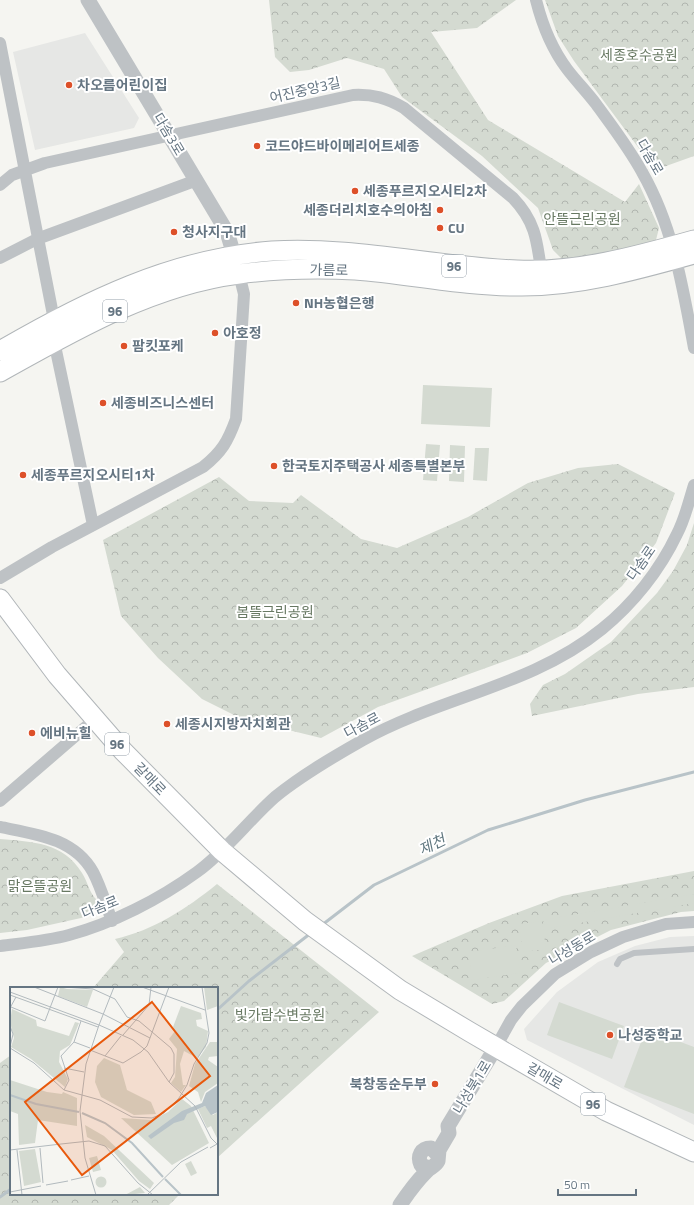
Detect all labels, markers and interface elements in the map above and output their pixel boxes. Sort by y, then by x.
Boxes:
park label: 세종호수공원 [600,44,678,65]
street label: 어진중앙3길 [267,71,342,108]
place label: 차오름어린이집 [77,74,167,95]
marker: 차오름어린이집 [64,80,74,90]
street label: 다솜3로 [148,108,190,159]
place label: 코드야드바이메리어트세종 [265,135,420,156]
street label: 다솜로 [632,135,669,179]
marker: 코드야드바이메리어트세종 [252,141,262,151]
place label: 세종푸르지오시티2차 [363,180,487,201]
marker: 세종푸르지오시티2차 [350,186,360,196]
place label: 세종더리치호수의아침 [303,199,432,220]
marker: 세종더리치호수의아침 [435,205,445,215]
park label: 안뜰근린공원 [543,208,621,229]
place label: CU [448,217,465,238]
place label: 청사지구대 [182,221,246,242]
marker: CU [435,223,445,233]
marker: 청사지구대 [169,227,179,237]
road number: 96 [442,255,466,277]
street label: 가름로 [310,259,349,280]
place label: NH농협은행 [304,292,375,313]
marker: NH농협은행 [291,298,301,308]
road number: 96 [103,300,127,322]
place label: 아호정 [223,322,262,343]
marker: 아호정 [210,328,220,338]
place label: 팜킷포케 [132,335,184,356]
marker: 팜킷포케 [119,341,129,351]
place label: 세종비즈니스센터 [111,392,214,413]
marker: 세종비즈니스센터 [98,398,108,408]
place label: 한국토지주택공사 세종특별본부 [282,455,466,476]
marker: 한국토지주택공사 세종특별본부 [269,461,279,471]
place label: 세종푸르지오시티1차 [31,464,155,485]
marker: 세종푸르지오시티1차 [18,470,28,480]
street label: 다솜로 [621,541,660,585]
park label: 봄뜰근린공원 [236,601,314,622]
street label: 다솜로 [340,706,384,743]
place label: 세종시지방자치회관 [175,713,291,734]
marker: 세종시지방자치회관 [162,719,172,729]
place label: 에비뉴힐 [40,722,92,743]
marker: 에비뉴힐 [27,728,37,738]
road number: 96 [105,733,129,755]
street label: 갈매로 [129,757,171,800]
water label: 제천 [414,827,451,861]
park label: 맑은뜰공원 [8,875,72,896]
street label: 다솜로 [78,890,122,924]
street label: 나성동로 [544,925,599,970]
inset map [10,987,218,1195]
park label: 빛가람수변공원 [235,1004,325,1025]
place label: 나성중학교 [618,1024,683,1045]
marker: 나성중학교 [605,1030,615,1040]
street label: 나성북1로 [447,1056,496,1118]
street label: 갈매로 [523,1057,567,1094]
place label: 북창동순두부 [350,1073,427,1094]
marker: 북창동순두부 [430,1079,440,1089]
road number: 96 [581,1093,605,1115]
scale bar [558,1171,636,1197]
text: 50 m [564,1175,590,1194]

